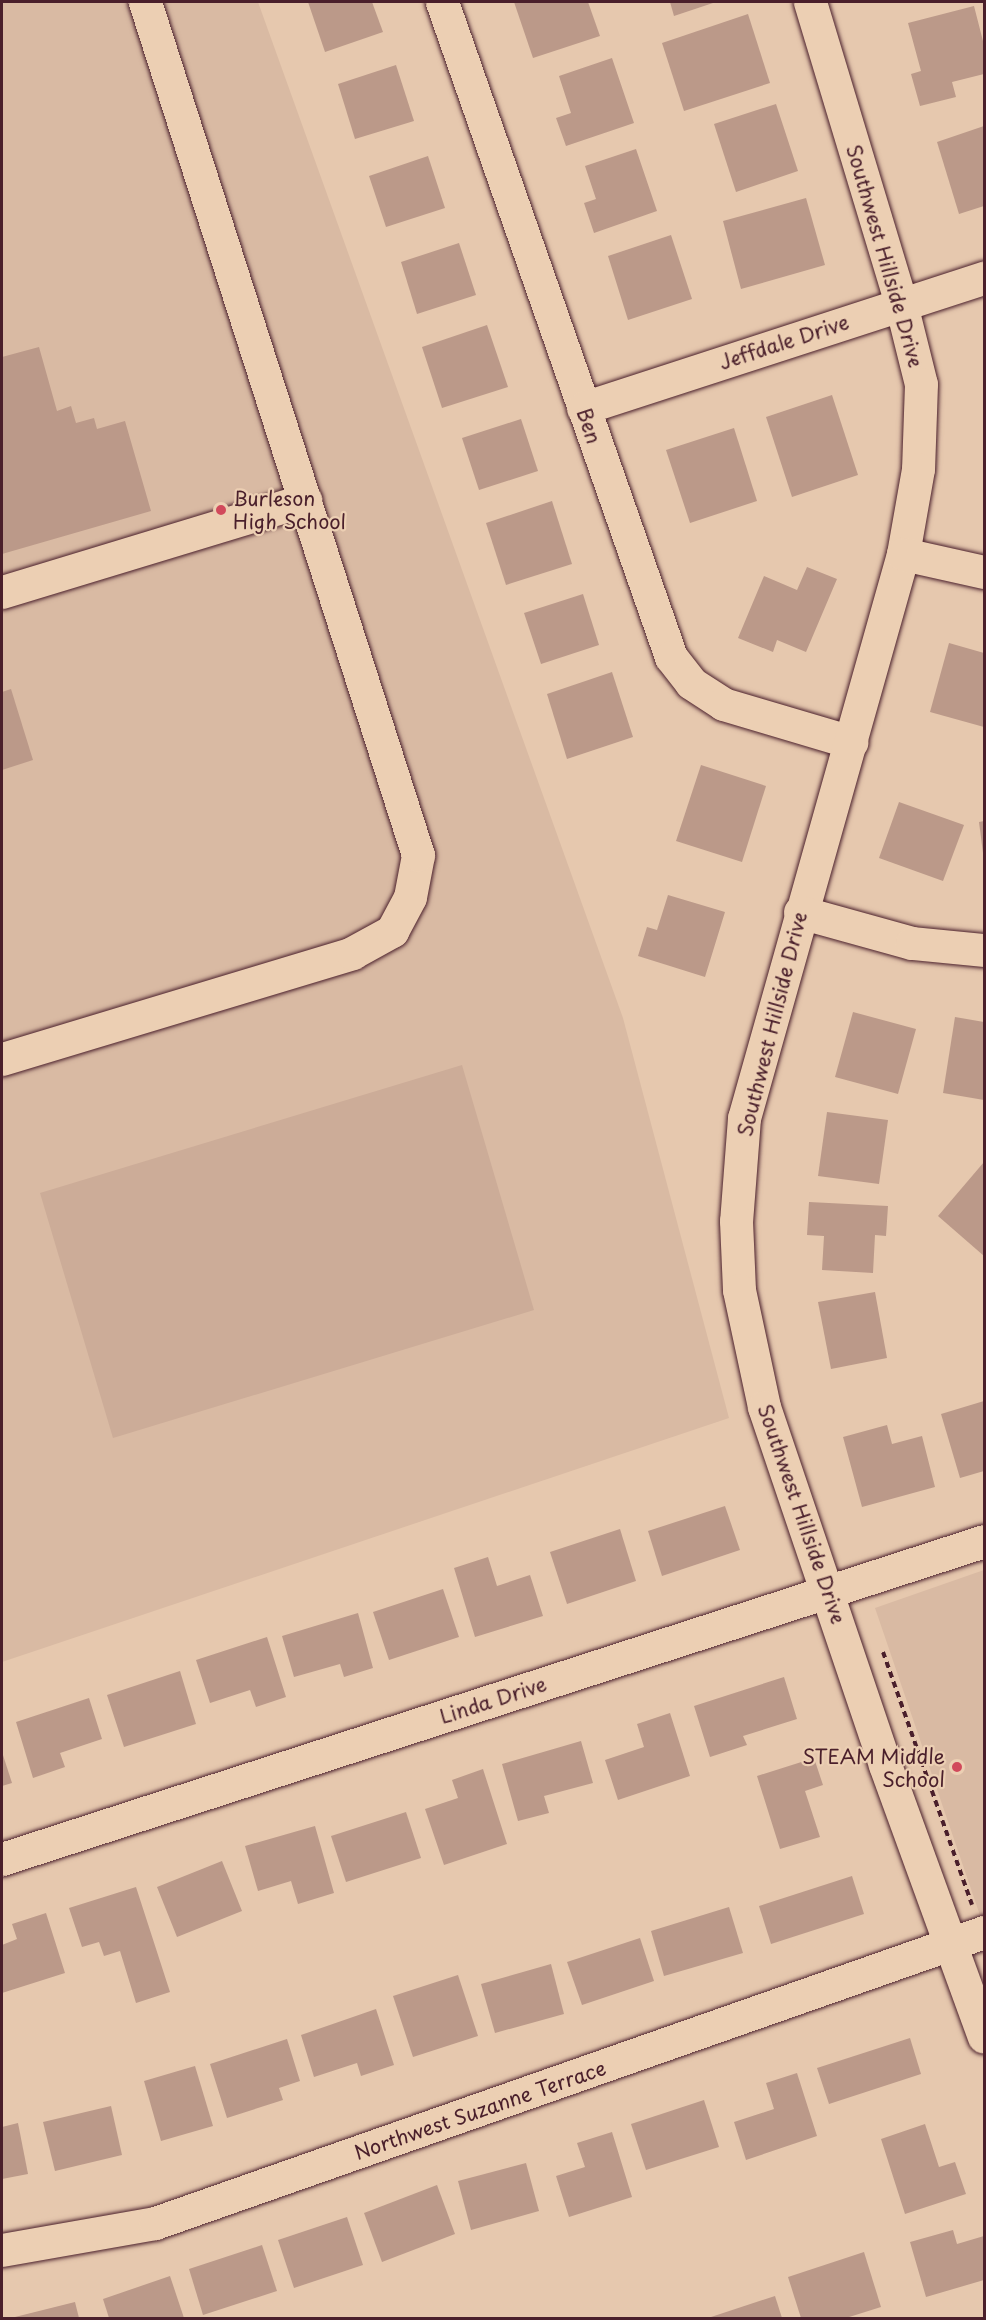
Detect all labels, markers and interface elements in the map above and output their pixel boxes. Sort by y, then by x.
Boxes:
street label: Southwest Hillside Drive [842,141,928,371]
street label: Jeffdale Drive [716,310,852,374]
street label: Ben [572,405,606,447]
place label: Burleson High School [233,486,347,533]
marker: Burleson High School [214,503,228,517]
street label: Southwest Hillside Drive [732,909,812,1139]
street label: Southwest Hillside Drive [753,1401,851,1627]
street label: Linda Drive [437,1672,549,1728]
place label: STEAM Middle School [803,1744,945,1791]
marker: STEAM Middle School [950,1760,964,1774]
street label: Northwest Suzanne Terrace [350,2055,610,2165]

